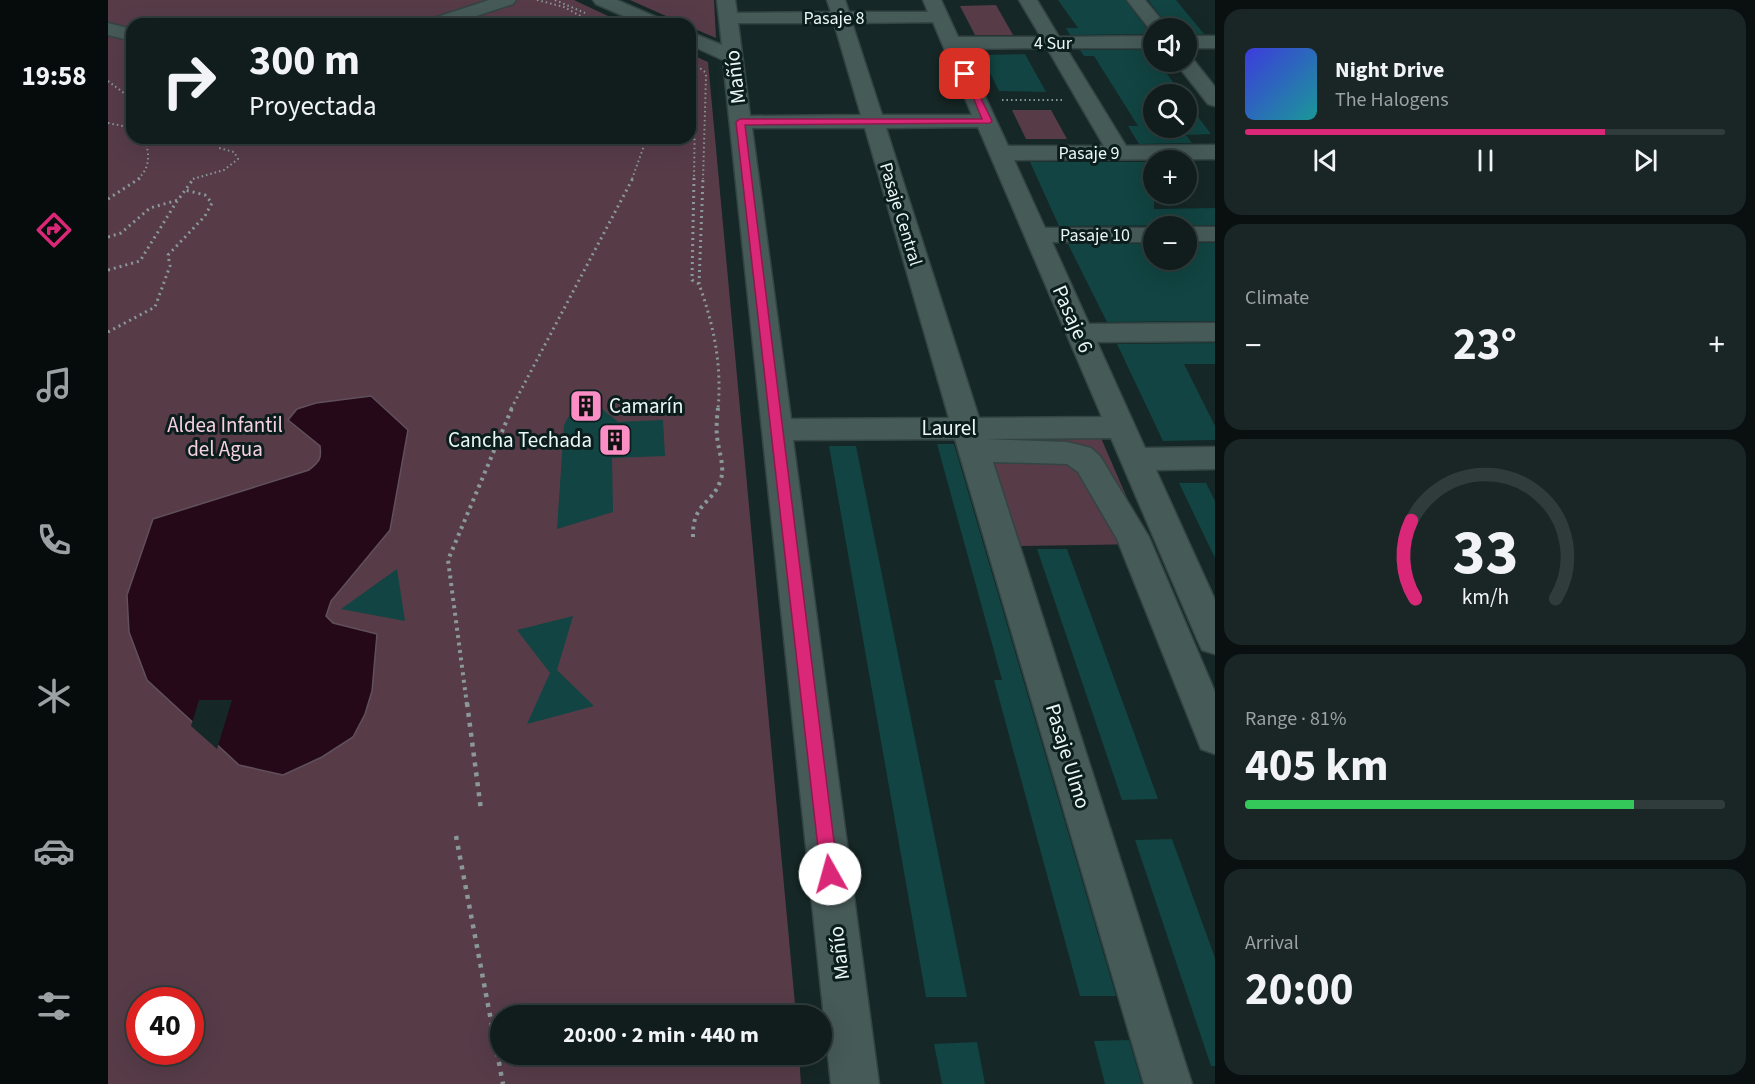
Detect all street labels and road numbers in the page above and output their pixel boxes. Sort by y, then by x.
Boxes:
street label: Pasaje 8 [803,6,865,31]
street label: 4 Sur [1034,31,1073,56]
street label: Mañío [717,48,753,106]
street label: Pasaje 9 [1058,141,1120,166]
street label: Pasaje Central [873,159,928,269]
street label: Pasaje 10 [1060,223,1130,248]
street label: Pasaje 6 [1045,280,1101,358]
street label: Laurel [921,413,977,443]
street label: Pasaje Ulmo [1038,700,1098,812]
street label: Mañío [821,924,857,982]

